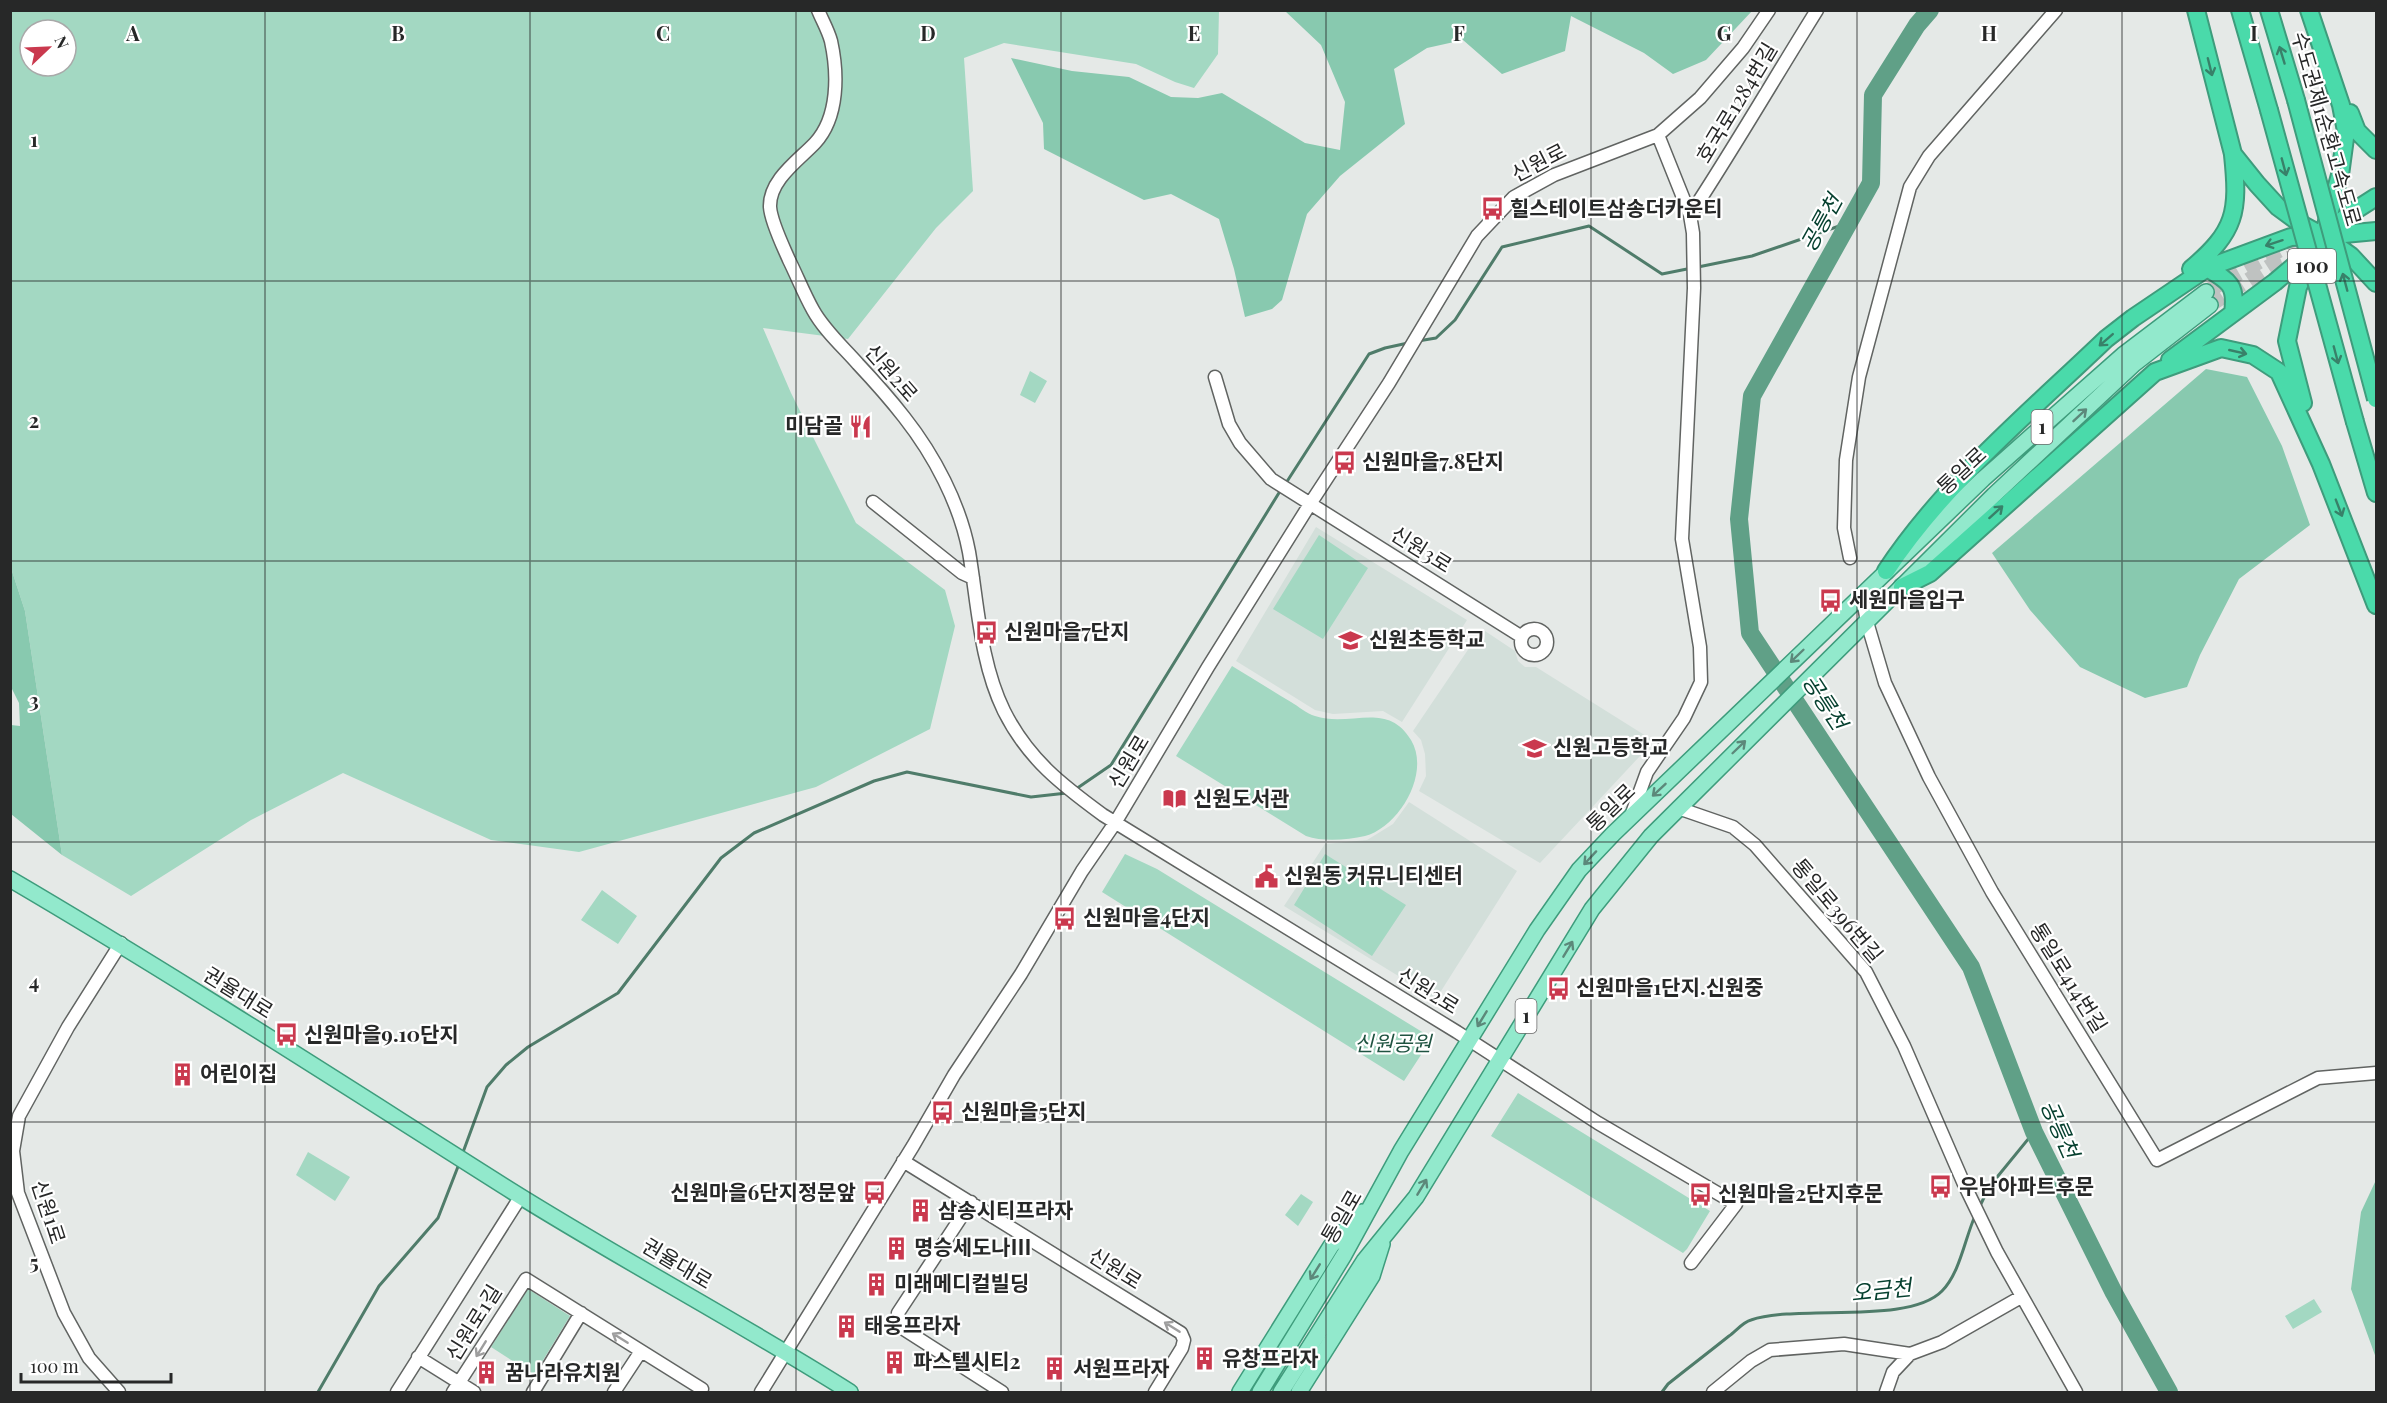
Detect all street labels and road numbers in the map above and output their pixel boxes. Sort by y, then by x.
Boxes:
street label: 수도권제1순환고속도로 [2287,28,2369,229]
street label: 호국로1284번길 [1688,37,1782,167]
street label: 신원로 [1506,136,1570,187]
road number: 100 [2288,249,2336,283]
street label: 신원2로 [860,337,925,407]
road number: 1 [2032,410,2052,444]
street label: 통일로 [1930,440,1991,500]
street label: 신원3로 [1386,519,1458,578]
street label: 신원로 [1100,729,1154,793]
street label: 통일로 [1579,776,1640,837]
street label: 통일로396번길 [1787,852,1890,968]
street label: 통일로414번길 [2025,916,2115,1037]
street label: 권율대로 [199,959,279,1024]
street label: 신원2로 [1393,959,1465,1019]
road number: 1 [1516,999,1537,1033]
street label: 신원1로 [26,1176,73,1247]
street label: 통일로 [1314,1184,1367,1248]
street label: 권율대로 [638,1230,718,1294]
street label: 신원로 [1084,1240,1148,1295]
street label: 신원로1길 [438,1278,507,1365]

